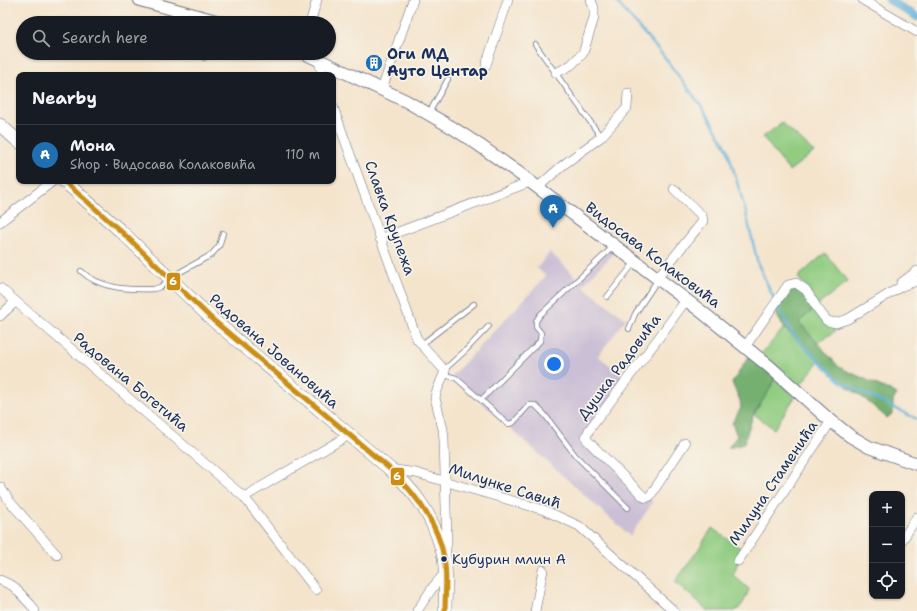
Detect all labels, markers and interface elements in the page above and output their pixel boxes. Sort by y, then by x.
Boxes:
search box [16,16,336,60]
icon: search [30,27,52,49]
text: Search here [62,28,148,48]
place label: Оги МД Ауто Центар [387,44,488,81]
building icon: Оги МД Ауто Центар [364,53,384,73]
text: Nearby [32,87,97,109]
text: Мона [70,136,115,156]
text: A [40,146,50,163]
text: 110 m [285,146,320,163]
text: Shop · Видосава Колаковића [70,156,255,173]
street label: Славка Крупежа [360,158,420,279]
pin: A [540,195,566,228]
street label: Видосава Колаковића [581,198,725,313]
line badge: 6 [166,272,181,291]
text: 6 [169,274,177,289]
street label: Радована Јовановића [205,289,344,413]
street label: Душка Радовића [573,310,666,424]
street label: Радована Богетића [69,328,193,437]
your location [544,354,564,374]
street label: Милуна Стаменића [724,416,823,549]
street label: Милунке Савић [446,458,564,514]
line badge: 6 [390,467,405,486]
text: 6 [393,469,401,484]
map controls [869,491,905,599]
button: + [869,491,905,527]
button: − [869,527,905,563]
place label: Кубурин млин А [452,550,566,568]
marker: Кубурин млин А [439,554,449,564]
button: locate [869,563,905,599]

